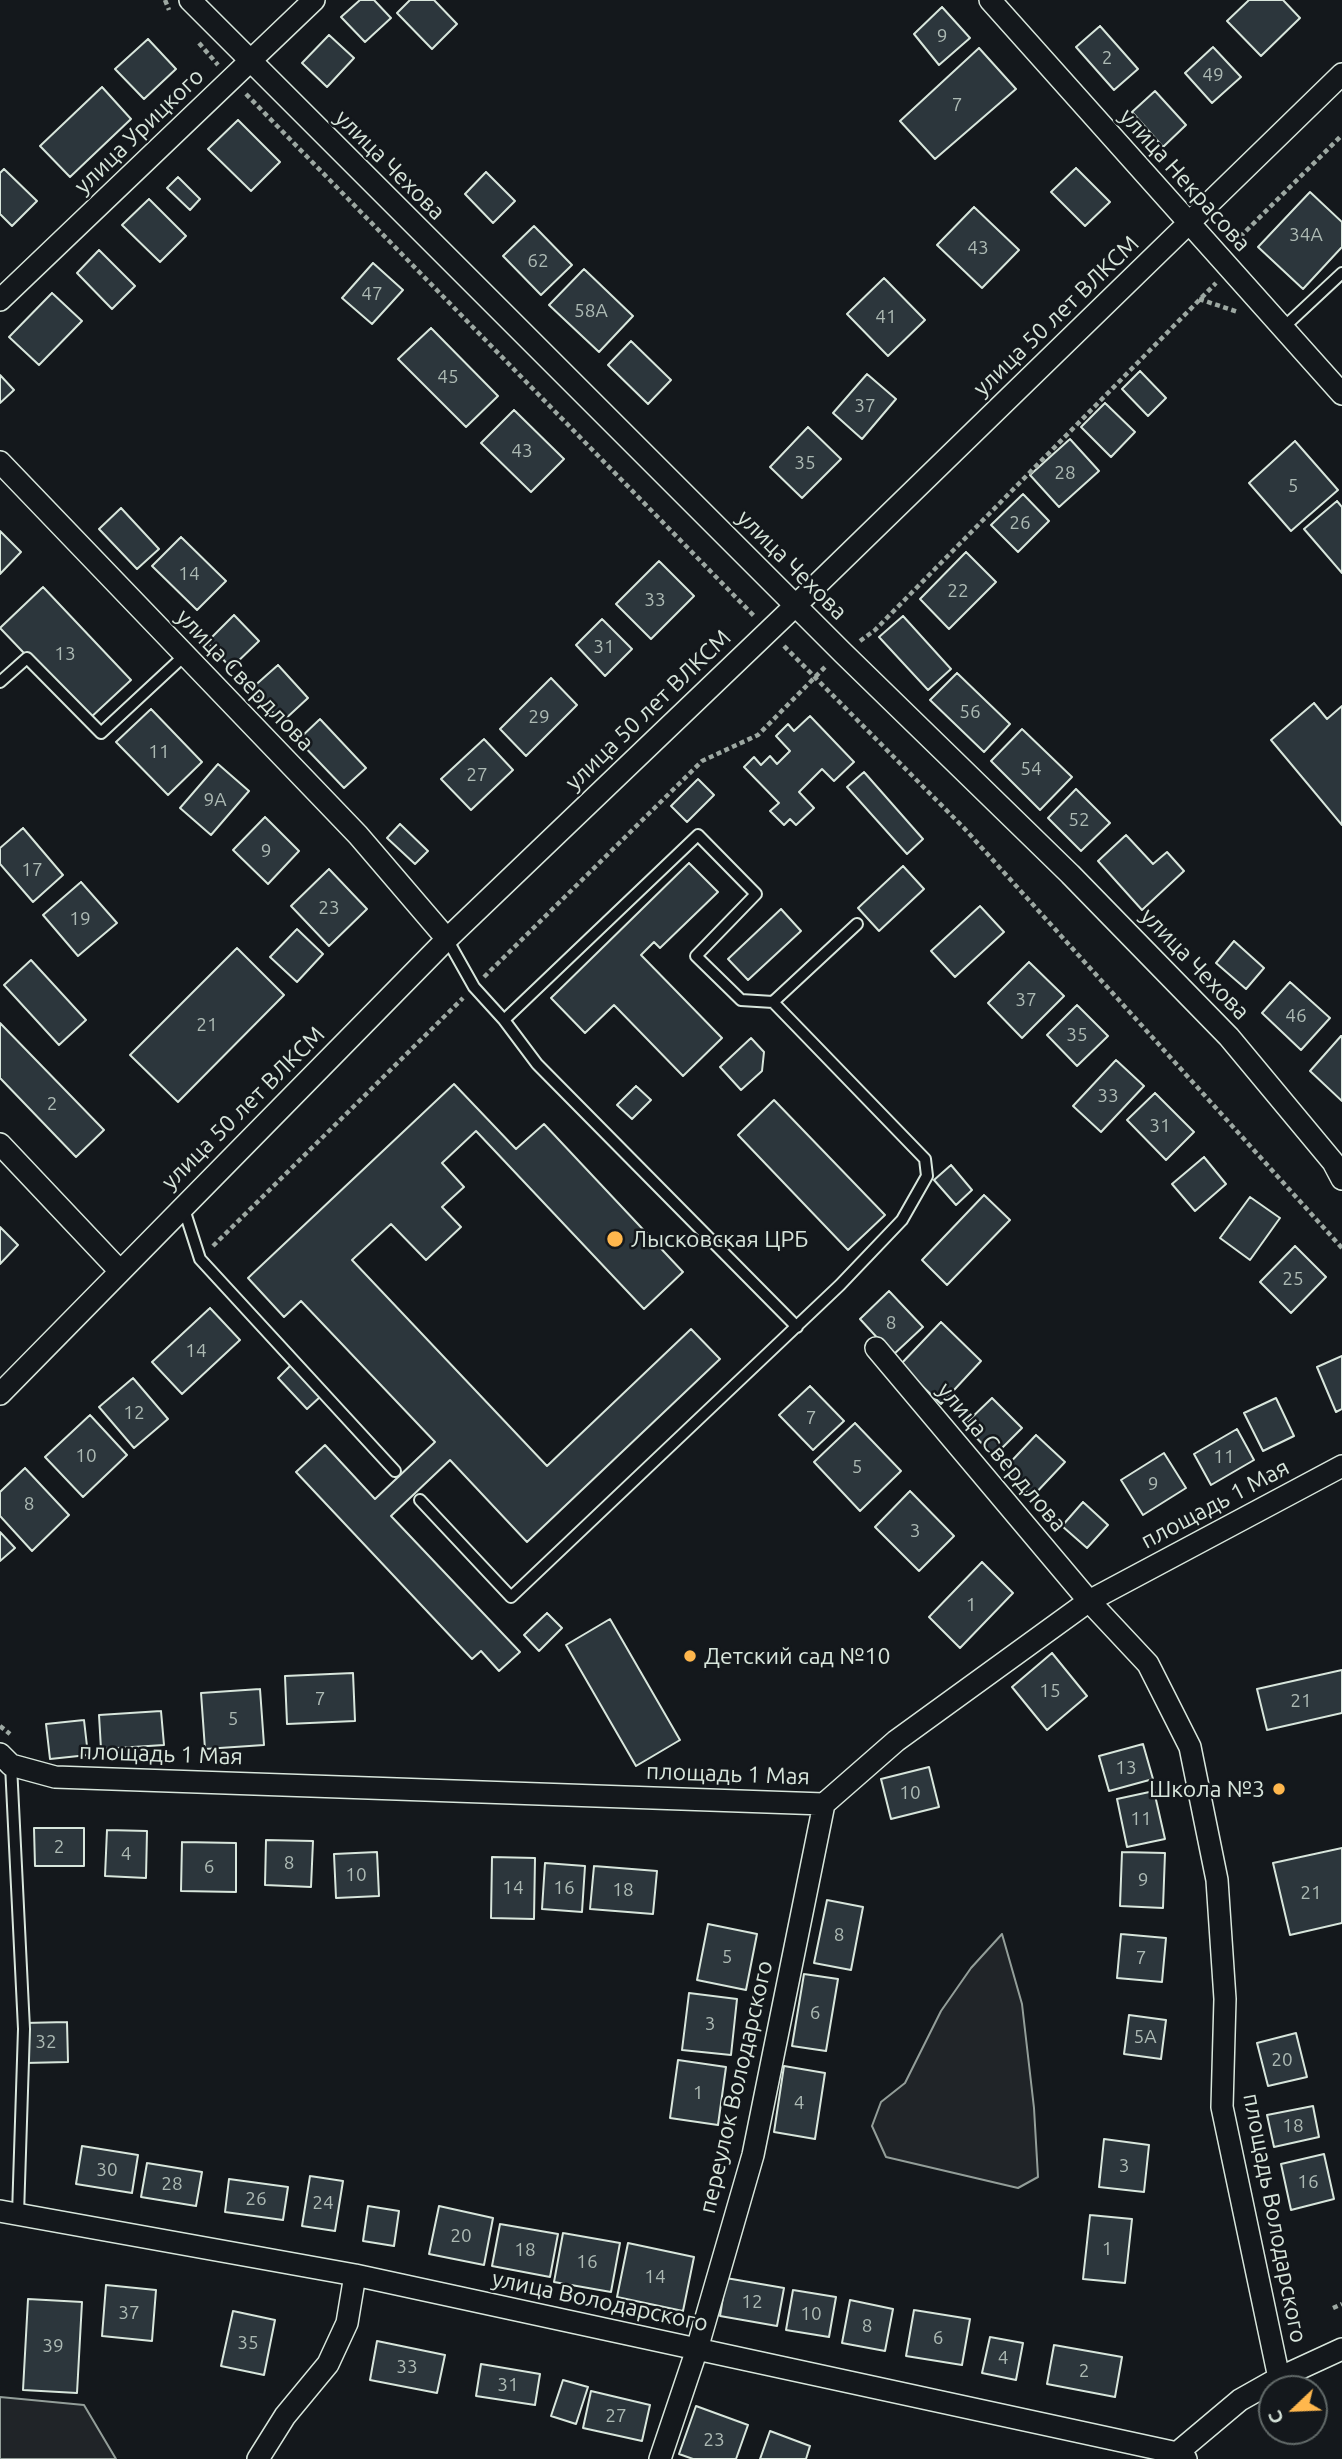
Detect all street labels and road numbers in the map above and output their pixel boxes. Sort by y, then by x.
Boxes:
street label: улица Урицкого [69,62,209,200]
street label: улица Некрасова [1114,103,1256,257]
street label: улица Чехова [329,104,451,226]
street label: улица 50 лет ВЛКСМ [968,230,1144,402]
street label: улица Чехова [731,504,853,626]
street label: улица Свердлова [170,603,320,757]
street label: улица 50 лет ВЛКСМ [560,624,736,796]
street label: улица Чехова [1135,902,1255,1026]
street label: улица 50 лет ВЛКСМ [156,1021,330,1195]
street label: улица Свердлова [931,1377,1073,1537]
street label: площадь 1 Мая [1136,1453,1294,1555]
street label: площадь 1 Мая [79,1737,243,1771]
street label: площадь 1 Мая [646,1757,810,1791]
street label: переулок Володарского [693,1958,779,2216]
street label: площадь Володарского [1237,2091,1313,2345]
street label: улица Володарского [489,2265,711,2337]

